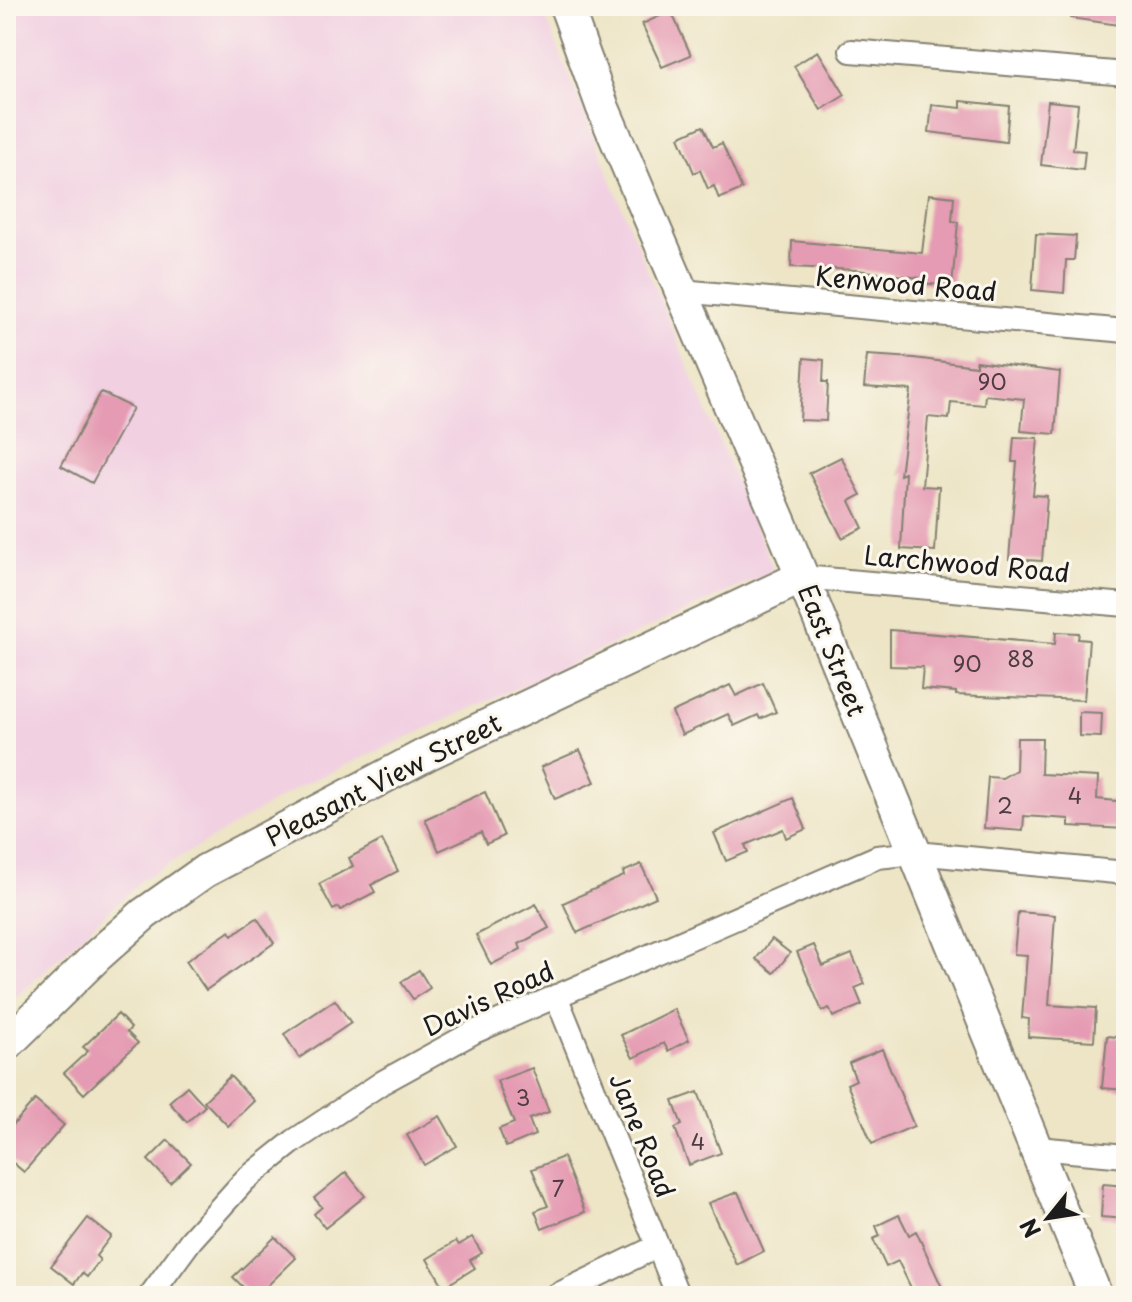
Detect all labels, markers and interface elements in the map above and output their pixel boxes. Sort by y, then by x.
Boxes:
street label: Kenwood Road [814,256,998,310]
house number: 90 [978,364,1006,397]
street label: Larchwood Road [862,535,1072,591]
street label: East Street [789,578,877,722]
house number: 88 [1007,641,1035,674]
house number: 90 [953,646,981,679]
street label: Pleasant View Street [258,703,508,855]
house number: 4 [1068,778,1082,811]
house number: 2 [997,788,1013,821]
street label: Davis Road [416,951,560,1045]
street label: Jane Road [600,1067,686,1203]
house number: 3 [516,1080,530,1113]
house number: 4 [691,1124,705,1157]
house number: 7 [552,1171,564,1204]
north arrow [1008,1178,1088,1258]
text: N [1011,1213,1048,1245]

